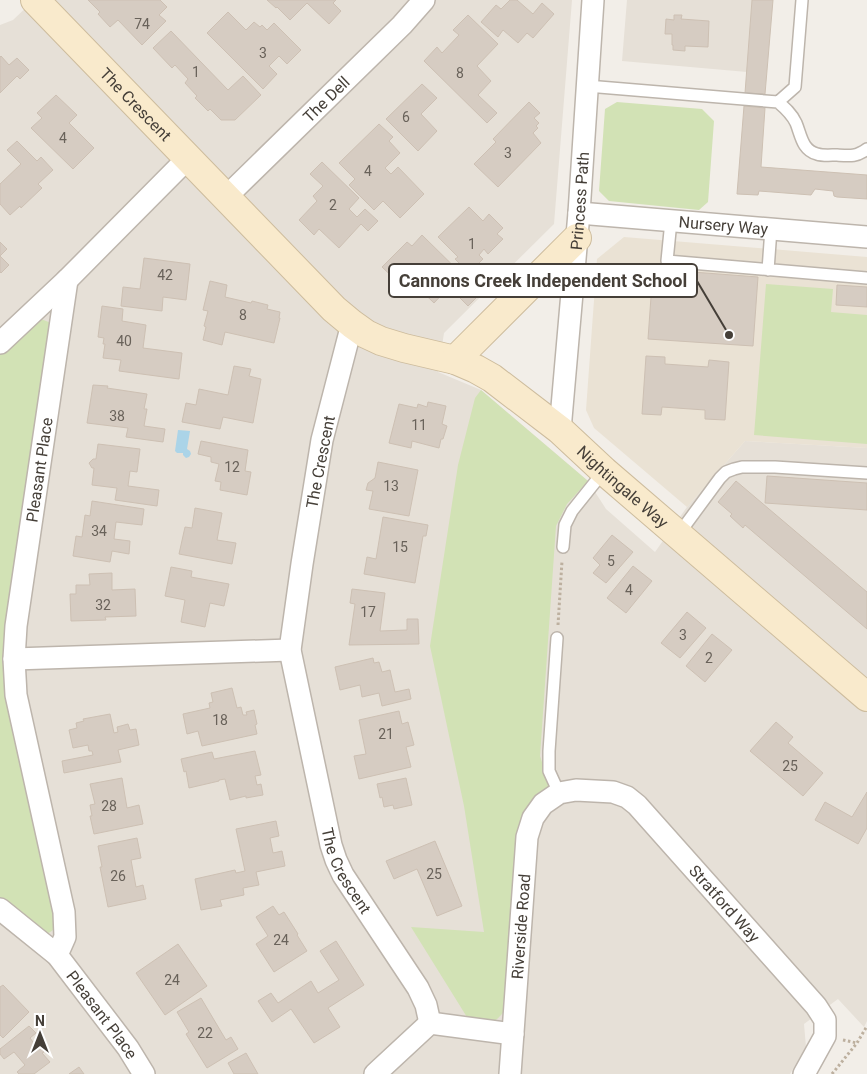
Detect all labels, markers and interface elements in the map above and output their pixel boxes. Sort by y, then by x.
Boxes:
house number: 74 [134,16,150,32]
house number: 3 [259,45,267,61]
street label: The Crescent [96,64,175,145]
house number: 1 [192,64,200,80]
house number: 8 [456,65,464,81]
street label: The Dell [299,73,354,126]
house number: 6 [402,109,410,125]
house number: 4 [59,130,67,146]
house number: 3 [504,145,512,161]
street label: Princess Path [567,151,593,251]
house number: 4 [364,163,372,179]
house number: 2 [329,197,337,213]
street label: Nursery Way [678,212,769,239]
house number: 1 [468,236,476,252]
callout: Cannons Creek Independent School [389,264,697,297]
house number: 42 [157,267,173,283]
text: Cannons Creek Independent School [399,270,687,291]
house number: 8 [239,307,247,323]
house number: 40 [116,333,132,349]
house number: 38 [109,408,125,424]
street label: The Crescent [302,414,339,510]
street label: Pleasant Place [22,416,57,524]
house number: 11 [411,417,427,433]
street label: Nightingale Way [573,442,672,532]
house number: 12 [224,459,240,475]
house number: 13 [383,478,399,494]
house number: 34 [91,523,107,539]
house number: 15 [392,539,408,555]
house number: 5 [607,553,615,569]
house number: 4 [625,582,633,598]
house number: 32 [95,597,111,613]
house number: 17 [360,604,376,620]
house number: 3 [679,627,687,643]
house number: 2 [705,650,713,666]
house number: 18 [212,712,228,728]
house number: 21 [378,726,394,742]
house number: 25 [782,758,798,774]
house number: 28 [101,798,117,814]
street label: The Crescent [318,826,375,917]
street label: Stratford Way [685,861,764,947]
house number: 25 [426,866,442,882]
house number: 26 [110,868,126,884]
street label: Riverside Road [508,873,534,980]
house number: 24 [273,932,289,948]
street label: Pleasant Place [62,967,141,1062]
house number: 24 [164,972,180,988]
north arrow [15,1009,65,1059]
text: N [35,1013,45,1029]
house number: 22 [197,1025,213,1041]

